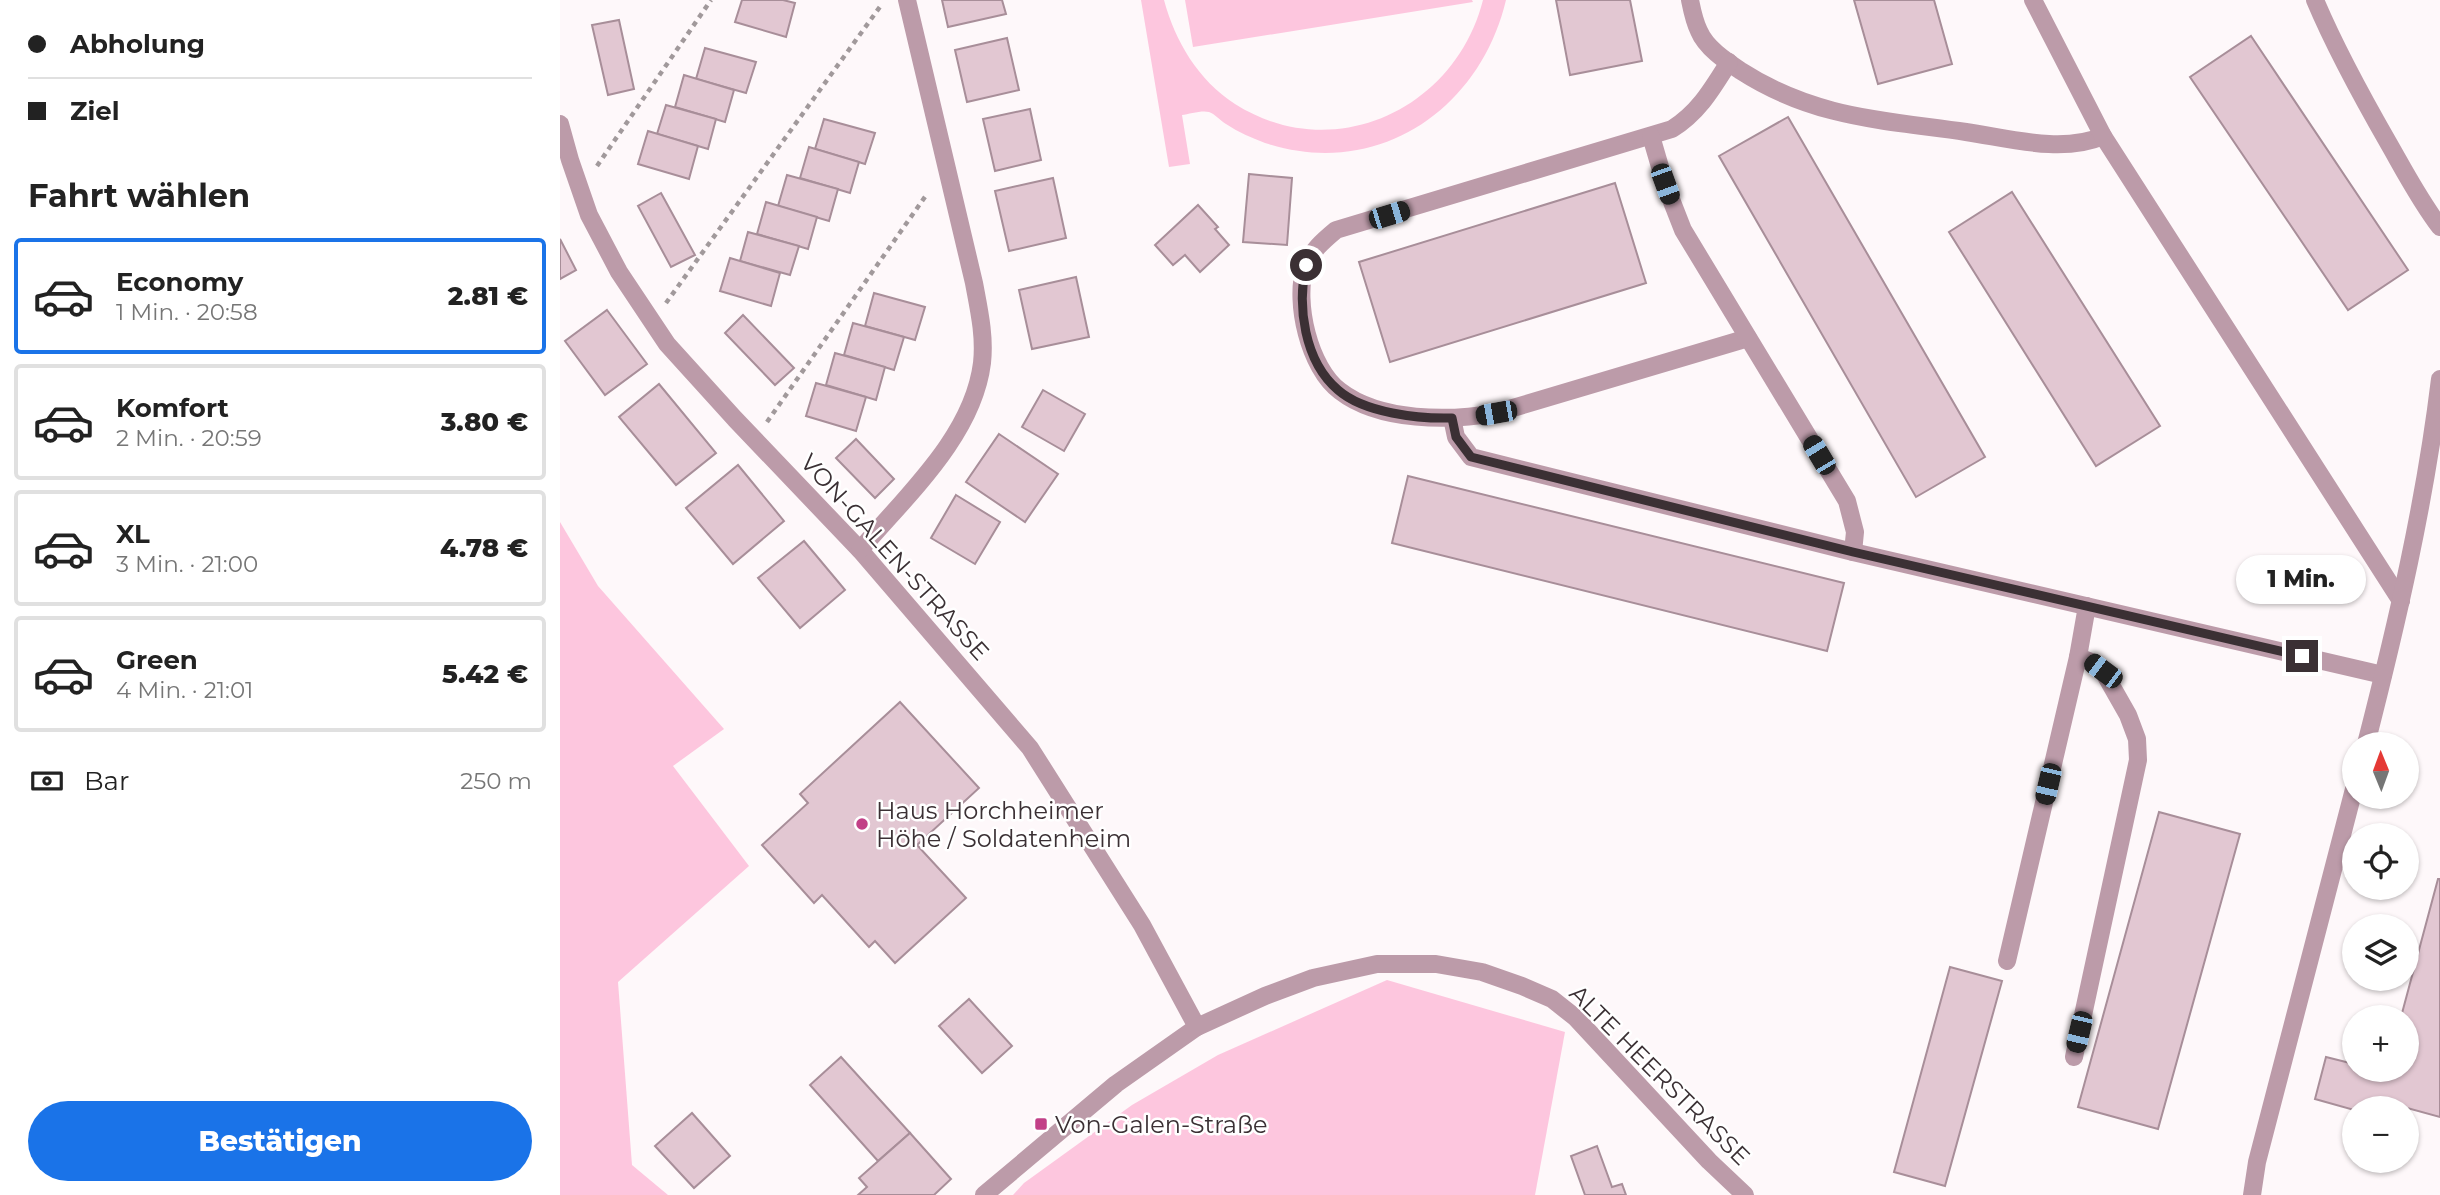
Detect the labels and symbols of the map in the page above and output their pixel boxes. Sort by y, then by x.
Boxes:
car [1648,161,1683,207]
car [1366,199,1413,231]
route start [1290,249,1322,281]
car [1474,399,1519,427]
car [1800,432,1839,478]
street label: VON-GALEN-STRASSE [795,448,995,666]
callout: 1 Min. [2237,554,2367,604]
route end [2286,640,2318,672]
car [2080,650,2127,692]
north arrow [2342,732,2418,808]
car [2034,761,2063,807]
place label: Haus Horchheimer Höhe / Soldatenheim [876,796,1131,853]
marker: Haus Horchheimer Höhe / Soldatenheim [854,816,870,832]
street label: ALTE HEERSTRASSE [1564,979,1756,1171]
car [2065,1009,2094,1055]
place label: Von-Galen-Straße [1055,1110,1268,1139]
marker: Von-Galen-Straße [1033,1116,1049,1132]

